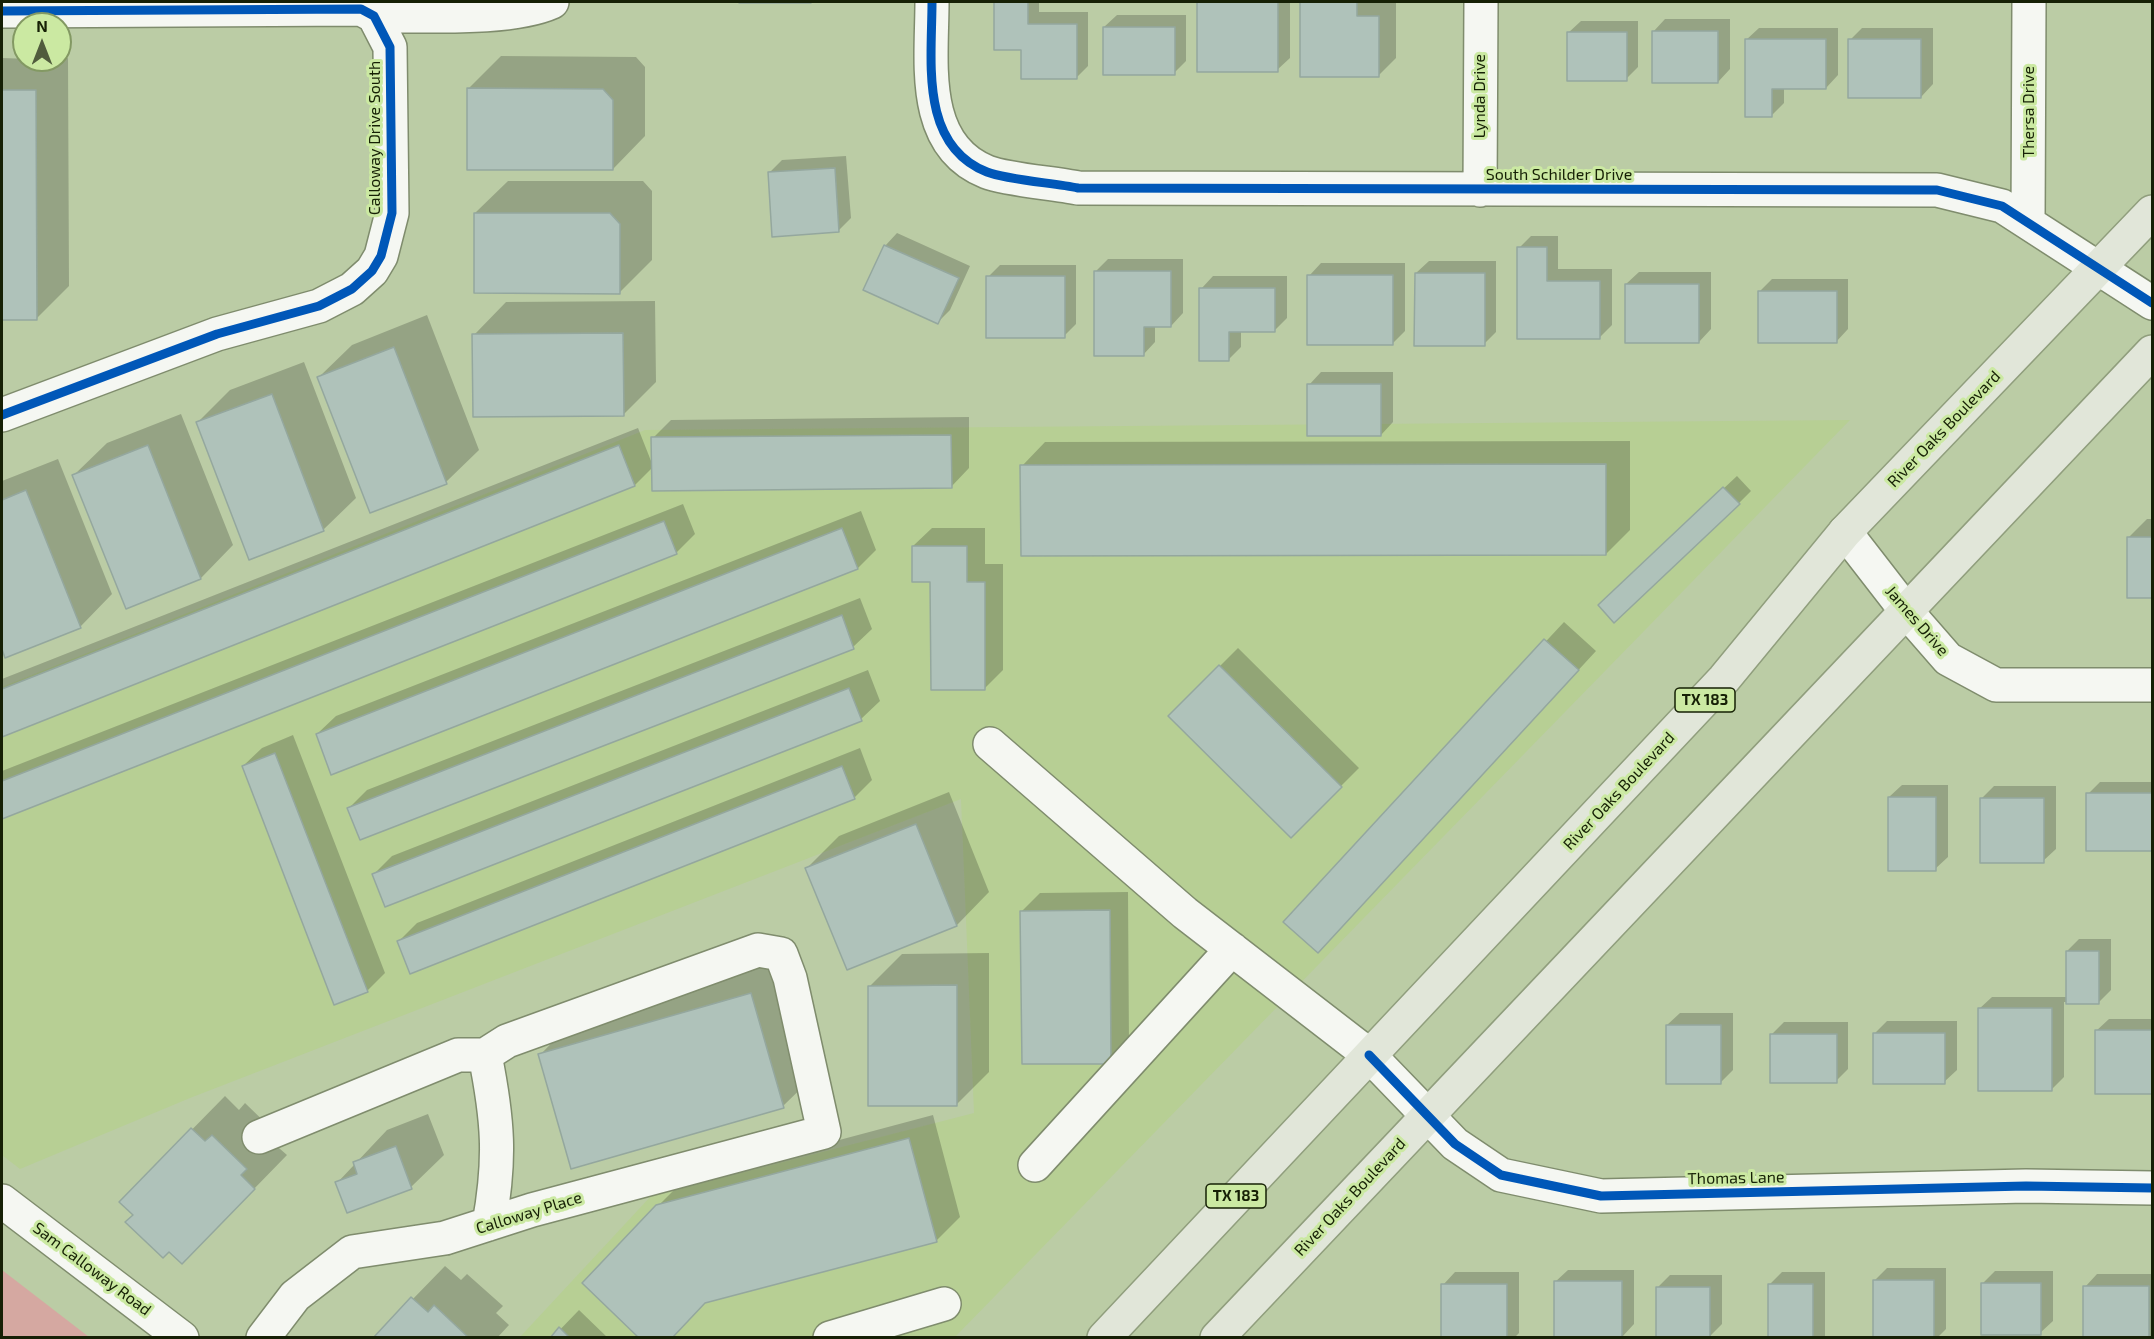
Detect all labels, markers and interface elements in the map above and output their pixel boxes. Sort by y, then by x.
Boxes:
north arrow [12,12,72,72]
text: N [36,16,48,35]
street label: Lynda Drive [1470,54,1490,138]
street label: Calloway Drive South [365,61,385,215]
street label: Thersa Drive [2019,66,2039,158]
street label: South Schilder Drive [1486,165,1632,185]
street label: River Oaks Boulevard [1884,367,2004,491]
street label: James Drive [1881,582,1953,660]
road number: TX 183 [1675,688,1735,712]
street label: River Oaks Boulevard [1559,728,1679,854]
street label: River Oaks Boulevard [1290,1134,1410,1260]
street label: Thomas Lane [1687,1168,1785,1188]
road number: TX 183 [1206,1184,1266,1208]
street label: Calloway Place [474,1188,584,1238]
street label: Sam Calloway Road [29,1218,155,1320]

